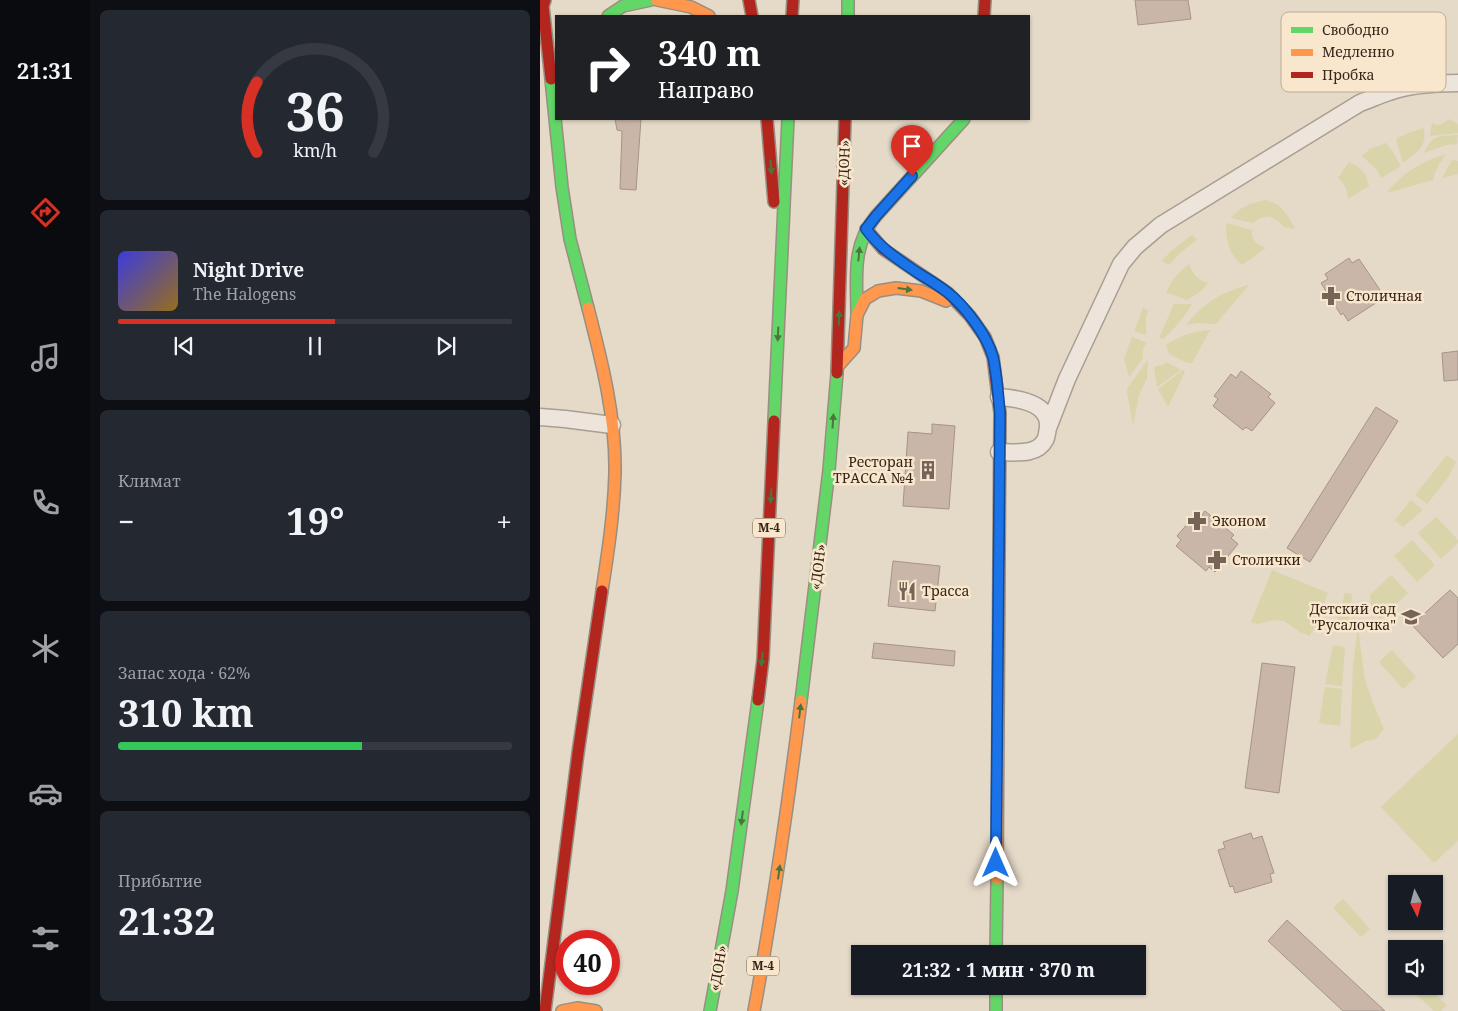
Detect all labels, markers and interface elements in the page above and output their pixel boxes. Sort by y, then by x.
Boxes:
legend [1281,12,1446,92]
text: Свободно [1322,20,1389,39]
text: 340 m [658,29,761,76]
icon: right [575,35,640,100]
text: Медленно [1322,42,1394,61]
text: 21:31 [17,55,73,85]
text: Пробка [1322,65,1374,84]
text: Направо [658,74,754,104]
text: 36 [286,75,344,146]
pin [891,125,933,176]
icon: arrive [898,132,926,160]
text: km/h [293,138,337,162]
street label: «ДОН» [833,140,854,186]
one-way arrow [768,160,776,176]
icon: directions [28,195,63,230]
one-way arrow [855,246,863,262]
text: Night Drive [193,257,304,283]
text: The Halogens [193,283,296,305]
one-way arrow [897,285,913,293]
pharmacy icon: Столичная [1320,285,1342,307]
place label: Столичная [1346,286,1422,305]
one-way arrow [835,310,843,326]
one-way arrow [774,326,782,342]
icon: previous [170,332,198,360]
icon: pause [301,332,329,360]
icon: next [432,332,460,360]
icon: music [28,340,63,375]
one-way arrow [829,413,837,429]
place label: Ресторан ТРАССА №4 [833,452,913,487]
building icon: Ресторан ТРАССА №4 [917,459,939,481]
text: Климат [118,470,181,492]
icon: phone [28,485,63,520]
one-way arrow [766,489,774,505]
text: 19° [286,494,344,546]
text: − [118,502,134,540]
text: + [496,502,512,540]
pharmacy icon: Эконом [1186,510,1208,532]
place label: Эконом [1212,511,1266,530]
road number: М-4 [753,518,785,538]
street label: «ДОН» [805,543,830,591]
pharmacy icon: Столички [1206,549,1228,571]
place label: Столички [1232,550,1301,569]
restaurant icon: Трасса [896,580,918,602]
place label: Трасса [922,581,969,600]
place label: Детский сад "Русалочка" [1309,599,1396,634]
school or university icon: Детский сад "Русалочка" [1400,606,1422,628]
icon: climate [28,631,63,666]
one-way arrow [758,651,766,667]
text: Запас хода · 62% [118,662,250,684]
text: 310 km [118,686,254,738]
one-way arrow [796,703,804,719]
icon: car [28,776,63,811]
one-way arrow [738,810,746,826]
position arrow [969,836,1021,888]
one-way arrow [775,864,783,880]
text: Прибытие [118,870,202,892]
north arrow [1388,875,1442,930]
map controls [1388,875,1443,995]
text: 21:32 [118,894,215,946]
icon: filters [28,921,63,956]
speed limit sign: 40 [555,930,620,995]
button: sound [1388,940,1443,995]
street label: «ДОН» [704,943,731,992]
road number: М-4 [747,956,779,976]
text: 21:32 · 1 мин · 370 m [902,957,1095,983]

